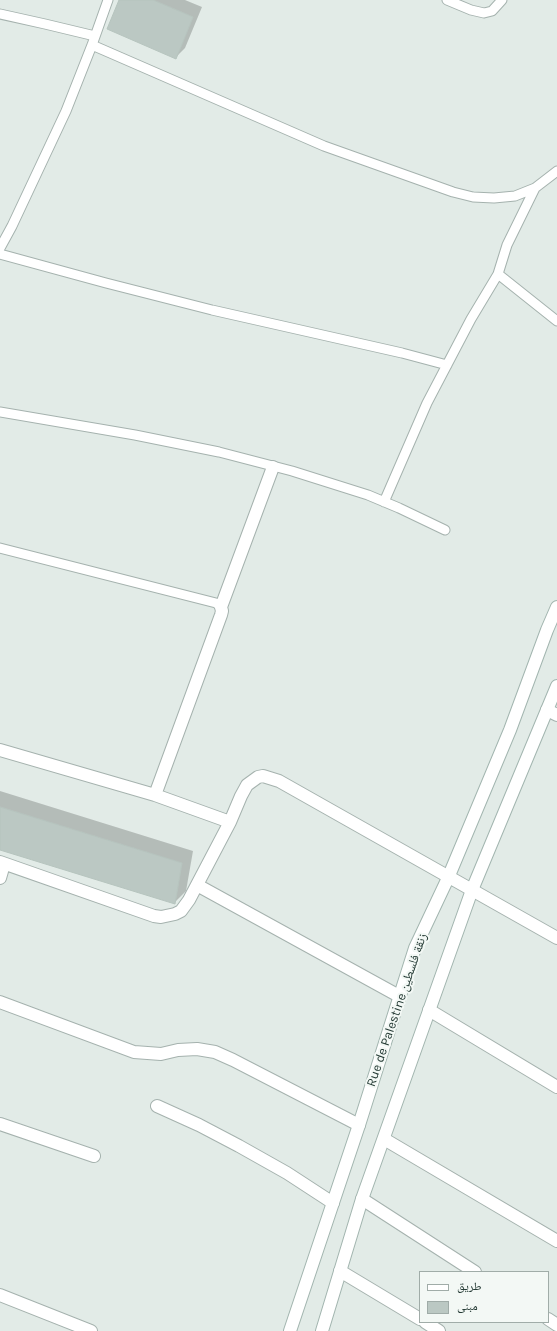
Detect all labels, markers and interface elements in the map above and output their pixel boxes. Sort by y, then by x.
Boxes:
street label: Rue de Palestine زنقة فلسطين [363,931,431,1089]
legend [419,1271,549,1323]
text: طريق [457,1279,482,1293]
text: مبنى [457,1299,478,1313]

